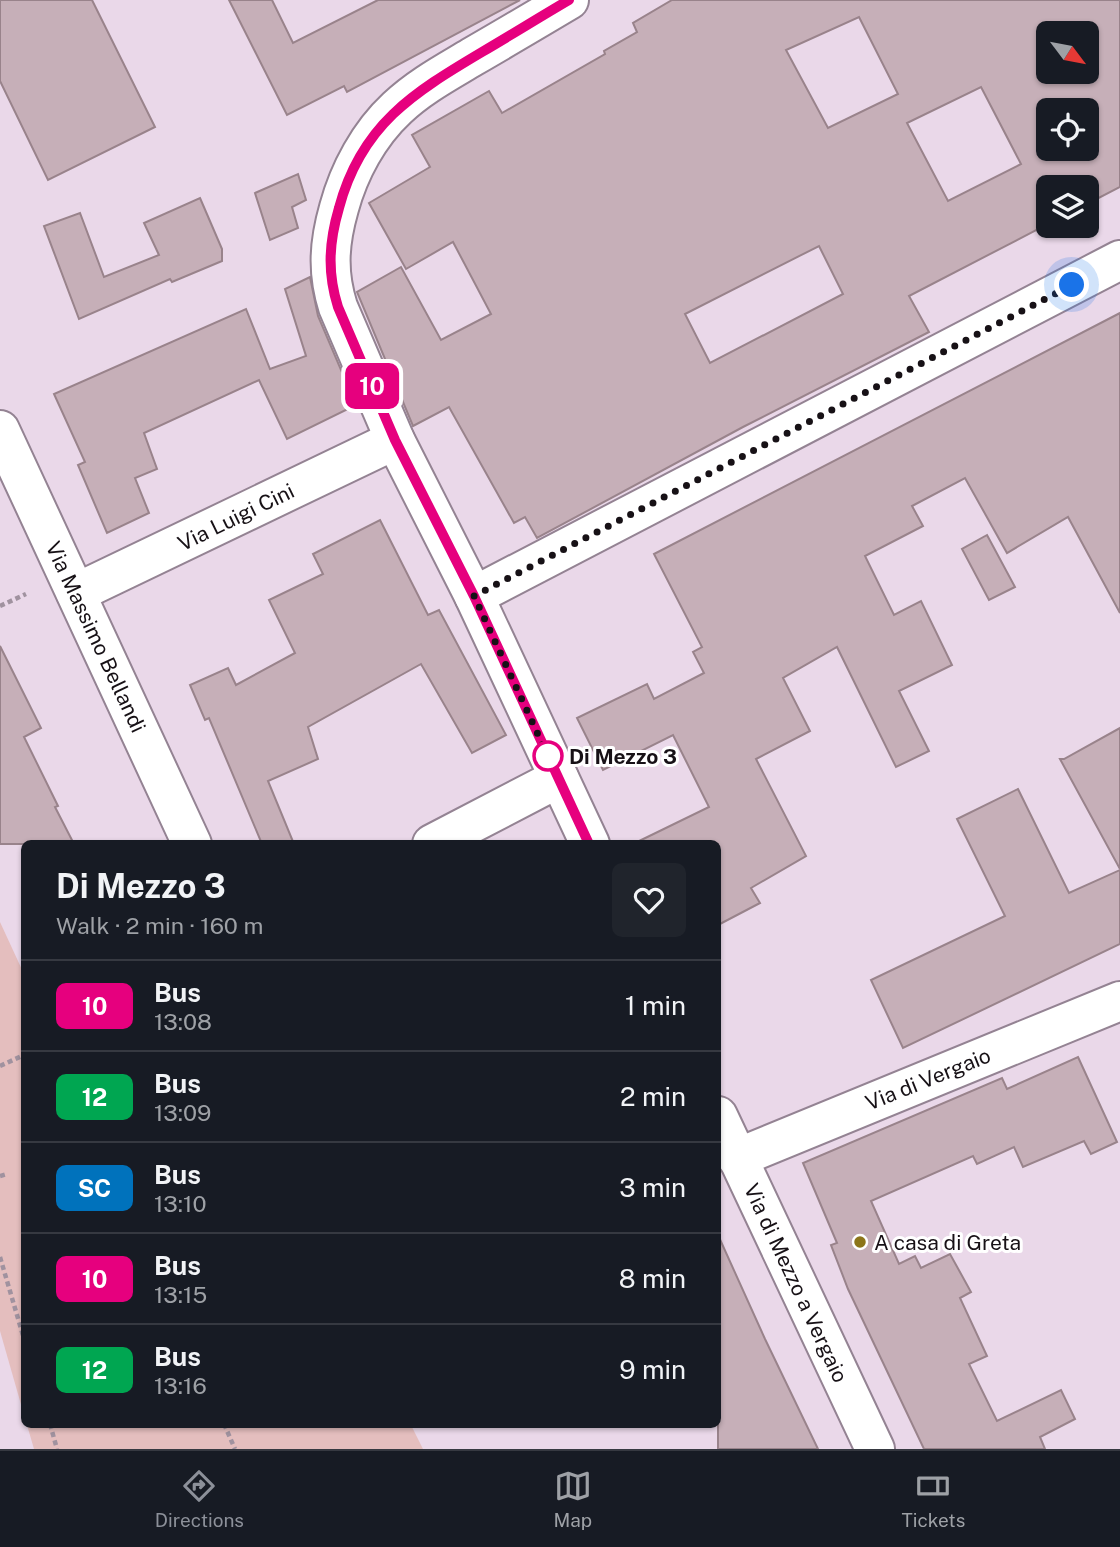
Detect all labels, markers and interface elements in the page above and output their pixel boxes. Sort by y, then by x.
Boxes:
north arrow [1036,21,1099,84]
map controls [1036,21,1099,238]
button: locate [1036,98,1099,161]
button: layers [1036,175,1099,238]
your location [1054,267,1089,302]
line badge: 10 [340,363,404,409]
text: 10 [359,372,385,400]
street label: Via Luigi Cini [174,478,298,556]
street label: Via Massimo Bellandi [41,538,151,736]
marker: Di Mezzo 3 [533,741,563,771]
place label: Di Mezzo 3 [569,744,677,769]
button: heart [612,863,686,937]
text: Di Mezzo 3 [56,867,226,905]
text: Walk · 2 min · 160 m [56,912,263,939]
text: Bus [154,977,201,1008]
text: 1 min [625,990,686,1021]
text: 10 [82,992,107,1020]
text: 13:08 [154,1008,212,1035]
street label: Via di Vergaio [862,1043,994,1115]
text: Bus [154,1068,201,1099]
text: 2 min [620,1081,686,1112]
text: 12 [82,1083,107,1111]
text: 13:09 [154,1099,211,1126]
text: Bus [154,1159,201,1190]
text: 3 min [619,1172,686,1203]
text: SC [78,1174,111,1202]
street label: Via di Mezzo a Vergaio [739,1180,853,1386]
text: 13:10 [154,1190,206,1217]
place label: A casa di Greta [874,1230,1021,1255]
marker: A casa di Greta [852,1234,868,1250]
text: Bus [154,1250,201,1281]
text: 8 min [619,1263,686,1294]
text: 10 [82,1265,107,1293]
text: 13:15 [154,1281,207,1308]
text: Bus [154,1341,201,1372]
text: 9 min [619,1354,686,1385]
text: 12 [82,1356,107,1384]
text: 13:16 [154,1372,207,1399]
tab: Directions [155,1467,244,1531]
tab: Map [553,1467,592,1531]
tab: Tickets [902,1467,965,1531]

